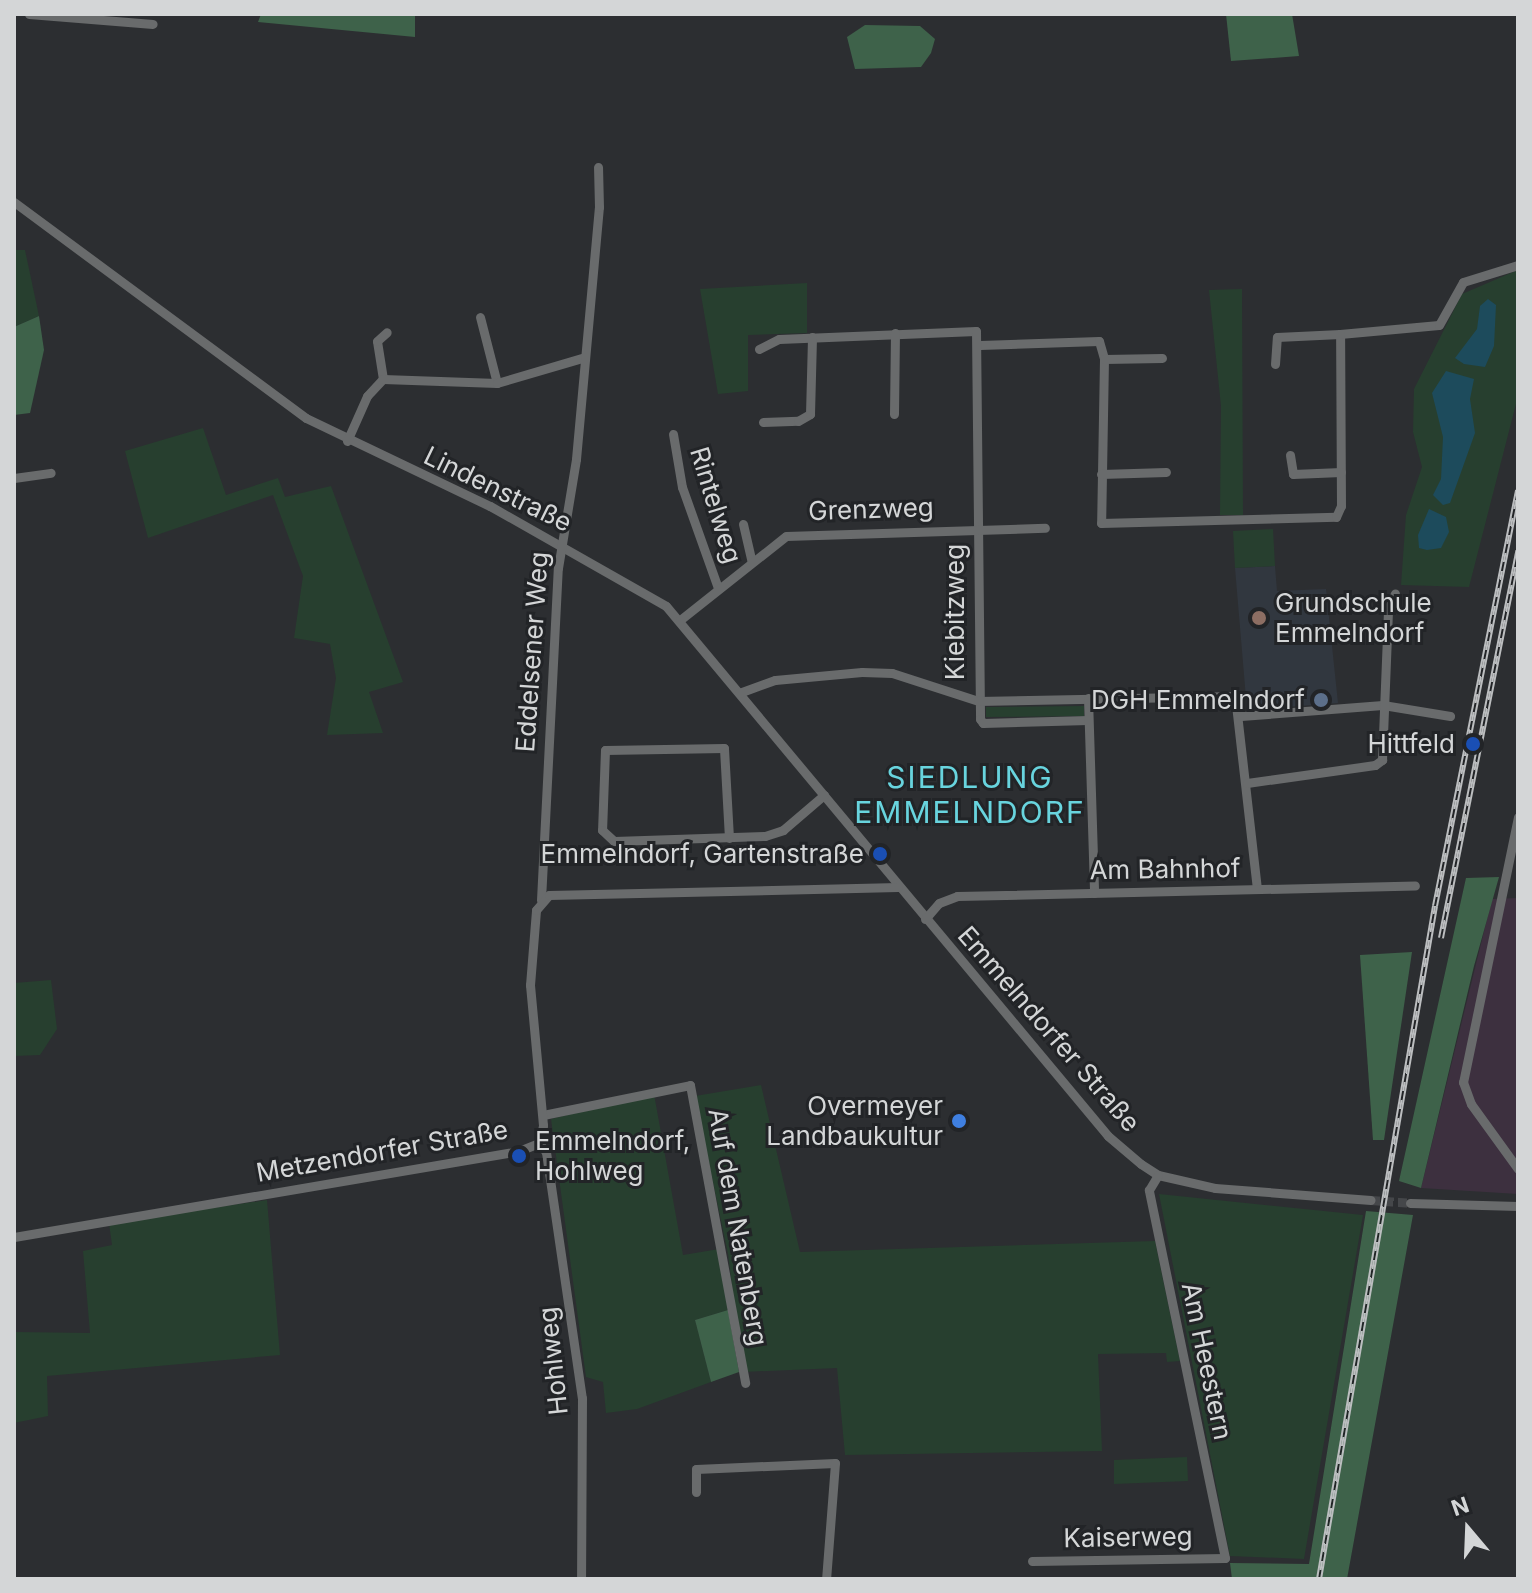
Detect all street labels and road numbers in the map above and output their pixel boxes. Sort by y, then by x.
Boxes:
street label: Lindenstraße [419,440,577,538]
street label: Rintelweg [684,443,748,567]
street label: Grenzweg [808,491,934,527]
street label: Kiebitzweg [939,544,971,680]
street label: Eddelsener Weg [509,551,555,753]
street label: Am Bahnhof [1089,852,1241,886]
street label: Emmelndorfer Straße [951,920,1147,1138]
street label: Auf dem Natenberg [702,1106,774,1348]
street label: Metzendorfer Straße [254,1113,510,1189]
street label: Am Heestern [1175,1279,1239,1443]
street label: Hohlweg [532,1305,574,1417]
street label: Kaiserweg [1063,1520,1193,1554]

